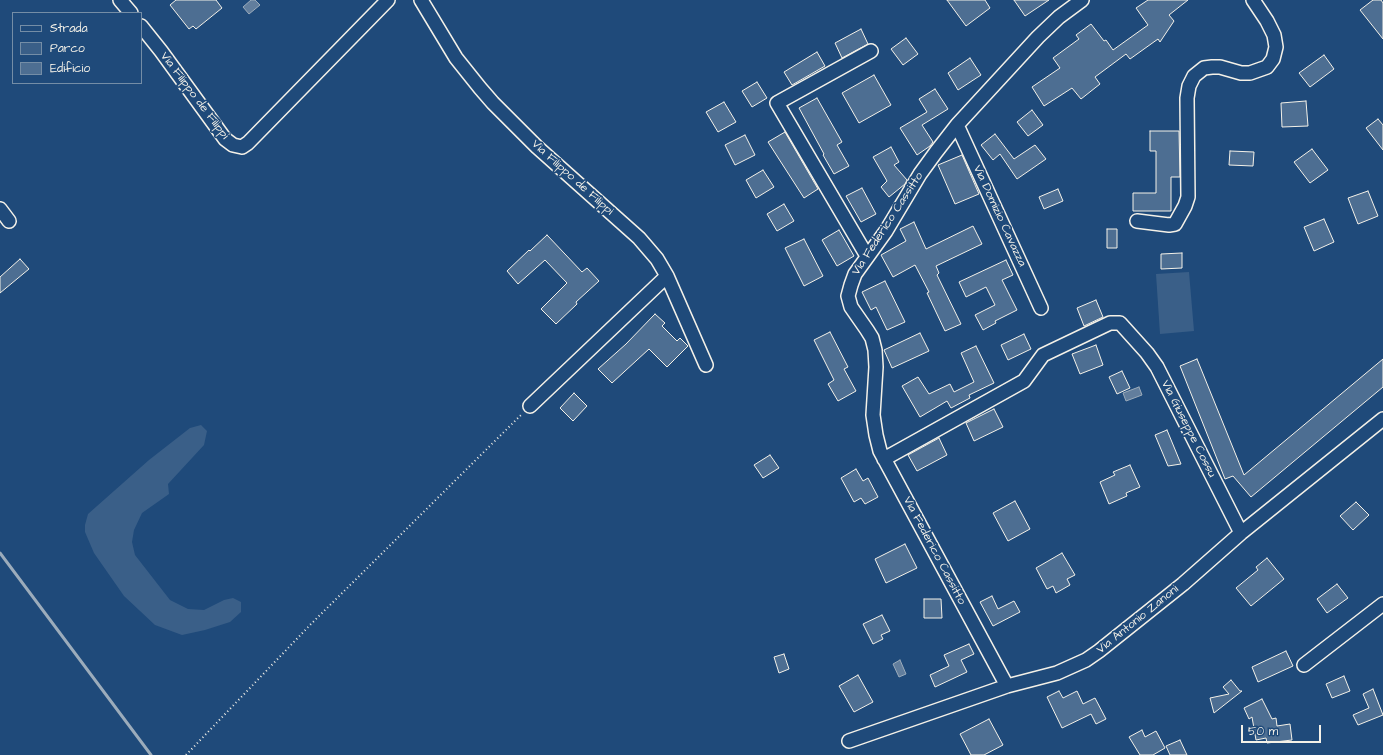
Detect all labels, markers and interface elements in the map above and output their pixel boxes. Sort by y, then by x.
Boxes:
legend [12,12,142,84]
text: Strada [50,20,88,37]
text: Parco [50,40,85,57]
street label: Via Filippo de Filippi [157,50,231,142]
text: Edificio [50,60,90,77]
street label: Via Filippo de Filippi [528,137,616,219]
street label: Via Domizio Cavazza [969,163,1029,269]
street label: Via Federico Cassitto [849,170,927,278]
street label: Via Giuseppe Cossu [1157,378,1219,480]
street label: Via Federico Cassitto [899,495,969,607]
street label: Via Antonio Zanoni [1094,583,1182,657]
scale bar [1243,717,1323,743]
text: 50 m [1248,723,1278,740]

